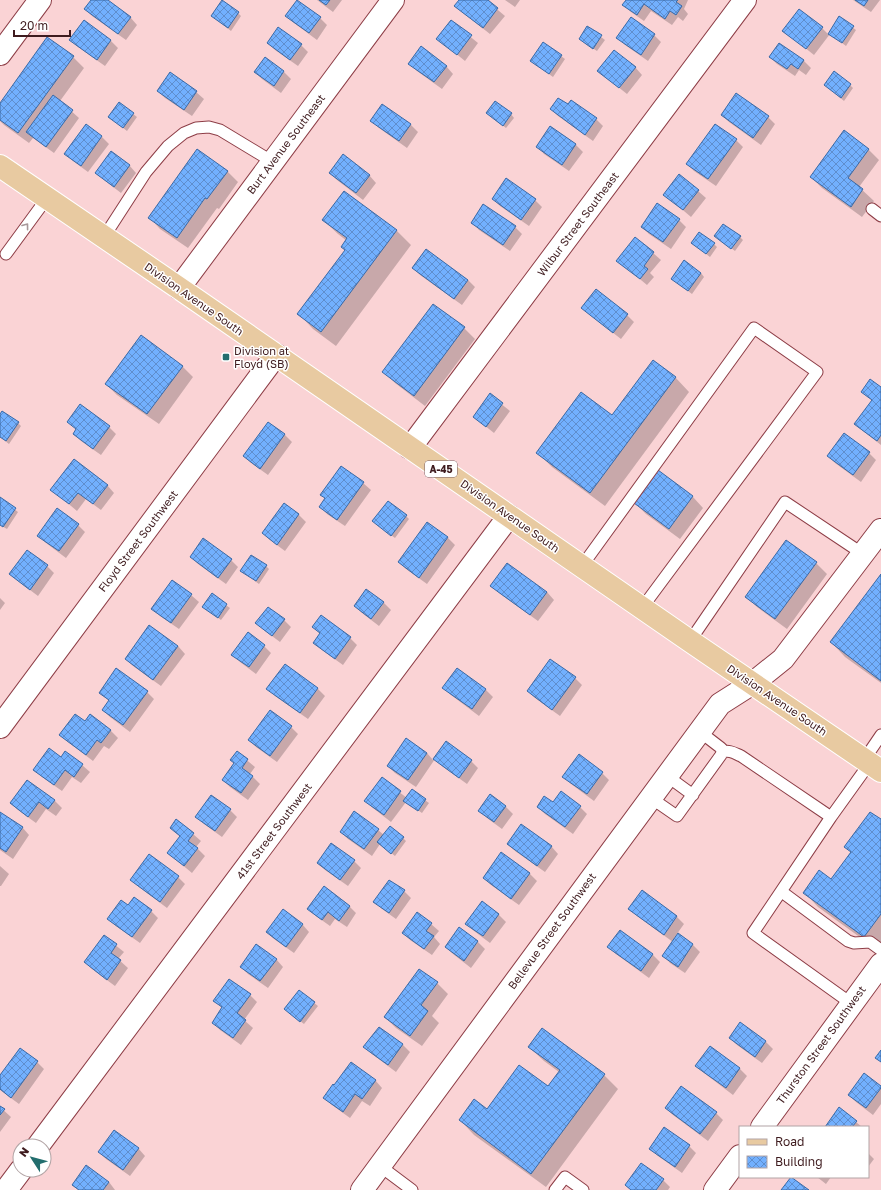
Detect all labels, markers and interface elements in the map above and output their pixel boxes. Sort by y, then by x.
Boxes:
scale bar [14,12,70,38]
text: 20 m [20,18,48,33]
street label: Burt Avenue Southeast [244,91,327,196]
street label: Wilbur Street Southeast [534,169,621,278]
one-way arrow [21,223,29,230]
street label: Division Avenue South [142,260,246,338]
place label: Division at Floyd (SB) [234,344,289,370]
marker: Division at Floyd (SB) [221,352,231,362]
road number: A-45 [425,461,457,477]
street label: Division Avenue South [458,477,562,555]
street label: Floyd Street Southwest [95,487,180,594]
street label: Division Avenue South [725,661,830,738]
street label: 41st Street Southwest [233,780,314,881]
street label: Bellevue Street Southwest [505,870,598,992]
street label: Thurston Street Southwest [773,983,868,1106]
legend [739,1126,869,1178]
text: Road [775,1134,804,1149]
north arrow [12,1138,52,1178]
text: N [16,1145,31,1159]
text: Building [775,1154,823,1169]

